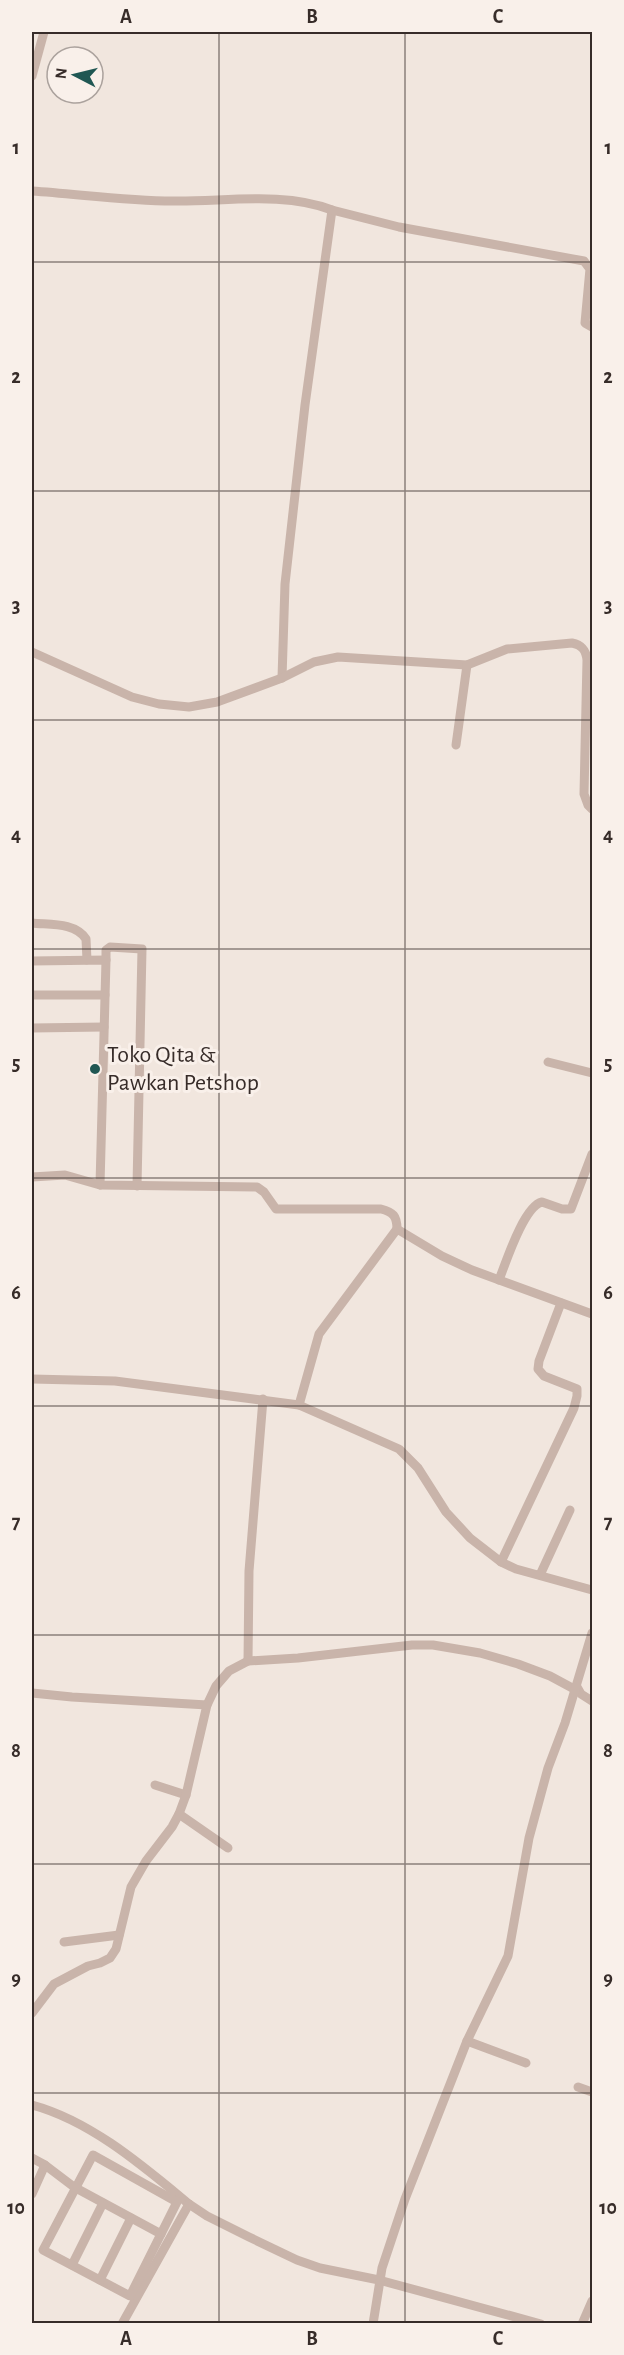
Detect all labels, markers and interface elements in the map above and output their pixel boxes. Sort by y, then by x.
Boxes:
text: A [120,7,132,27]
text: B [306,7,318,27]
text: C [493,7,504,27]
north arrow [45,45,105,105]
text: N [52,67,70,80]
text: 1 [12,138,20,158]
text: 1 [604,138,612,158]
text: 2 [11,367,21,387]
text: 2 [603,367,613,387]
text: 3 [12,596,20,616]
text: 3 [604,596,612,616]
text: 4 [11,825,21,845]
text: 4 [603,825,613,845]
place label: Toko Qita & Pawkan Petshop [107,1043,259,1095]
text: 5 [12,1054,20,1074]
text: 5 [604,1054,612,1074]
marker: Toko Qita & Pawkan Petshop [88,1062,102,1076]
text: 6 [11,1283,21,1303]
text: 6 [603,1283,613,1303]
text: 7 [12,1512,21,1532]
text: 7 [604,1512,613,1532]
text: 8 [11,1741,21,1761]
text: 8 [603,1741,613,1761]
text: 9 [11,1969,21,1989]
text: 9 [603,1969,613,1989]
text: 10 [7,2198,25,2218]
text: 10 [599,2198,617,2218]
text: A [120,2329,132,2349]
text: B [306,2329,318,2349]
text: C [493,2329,504,2349]

